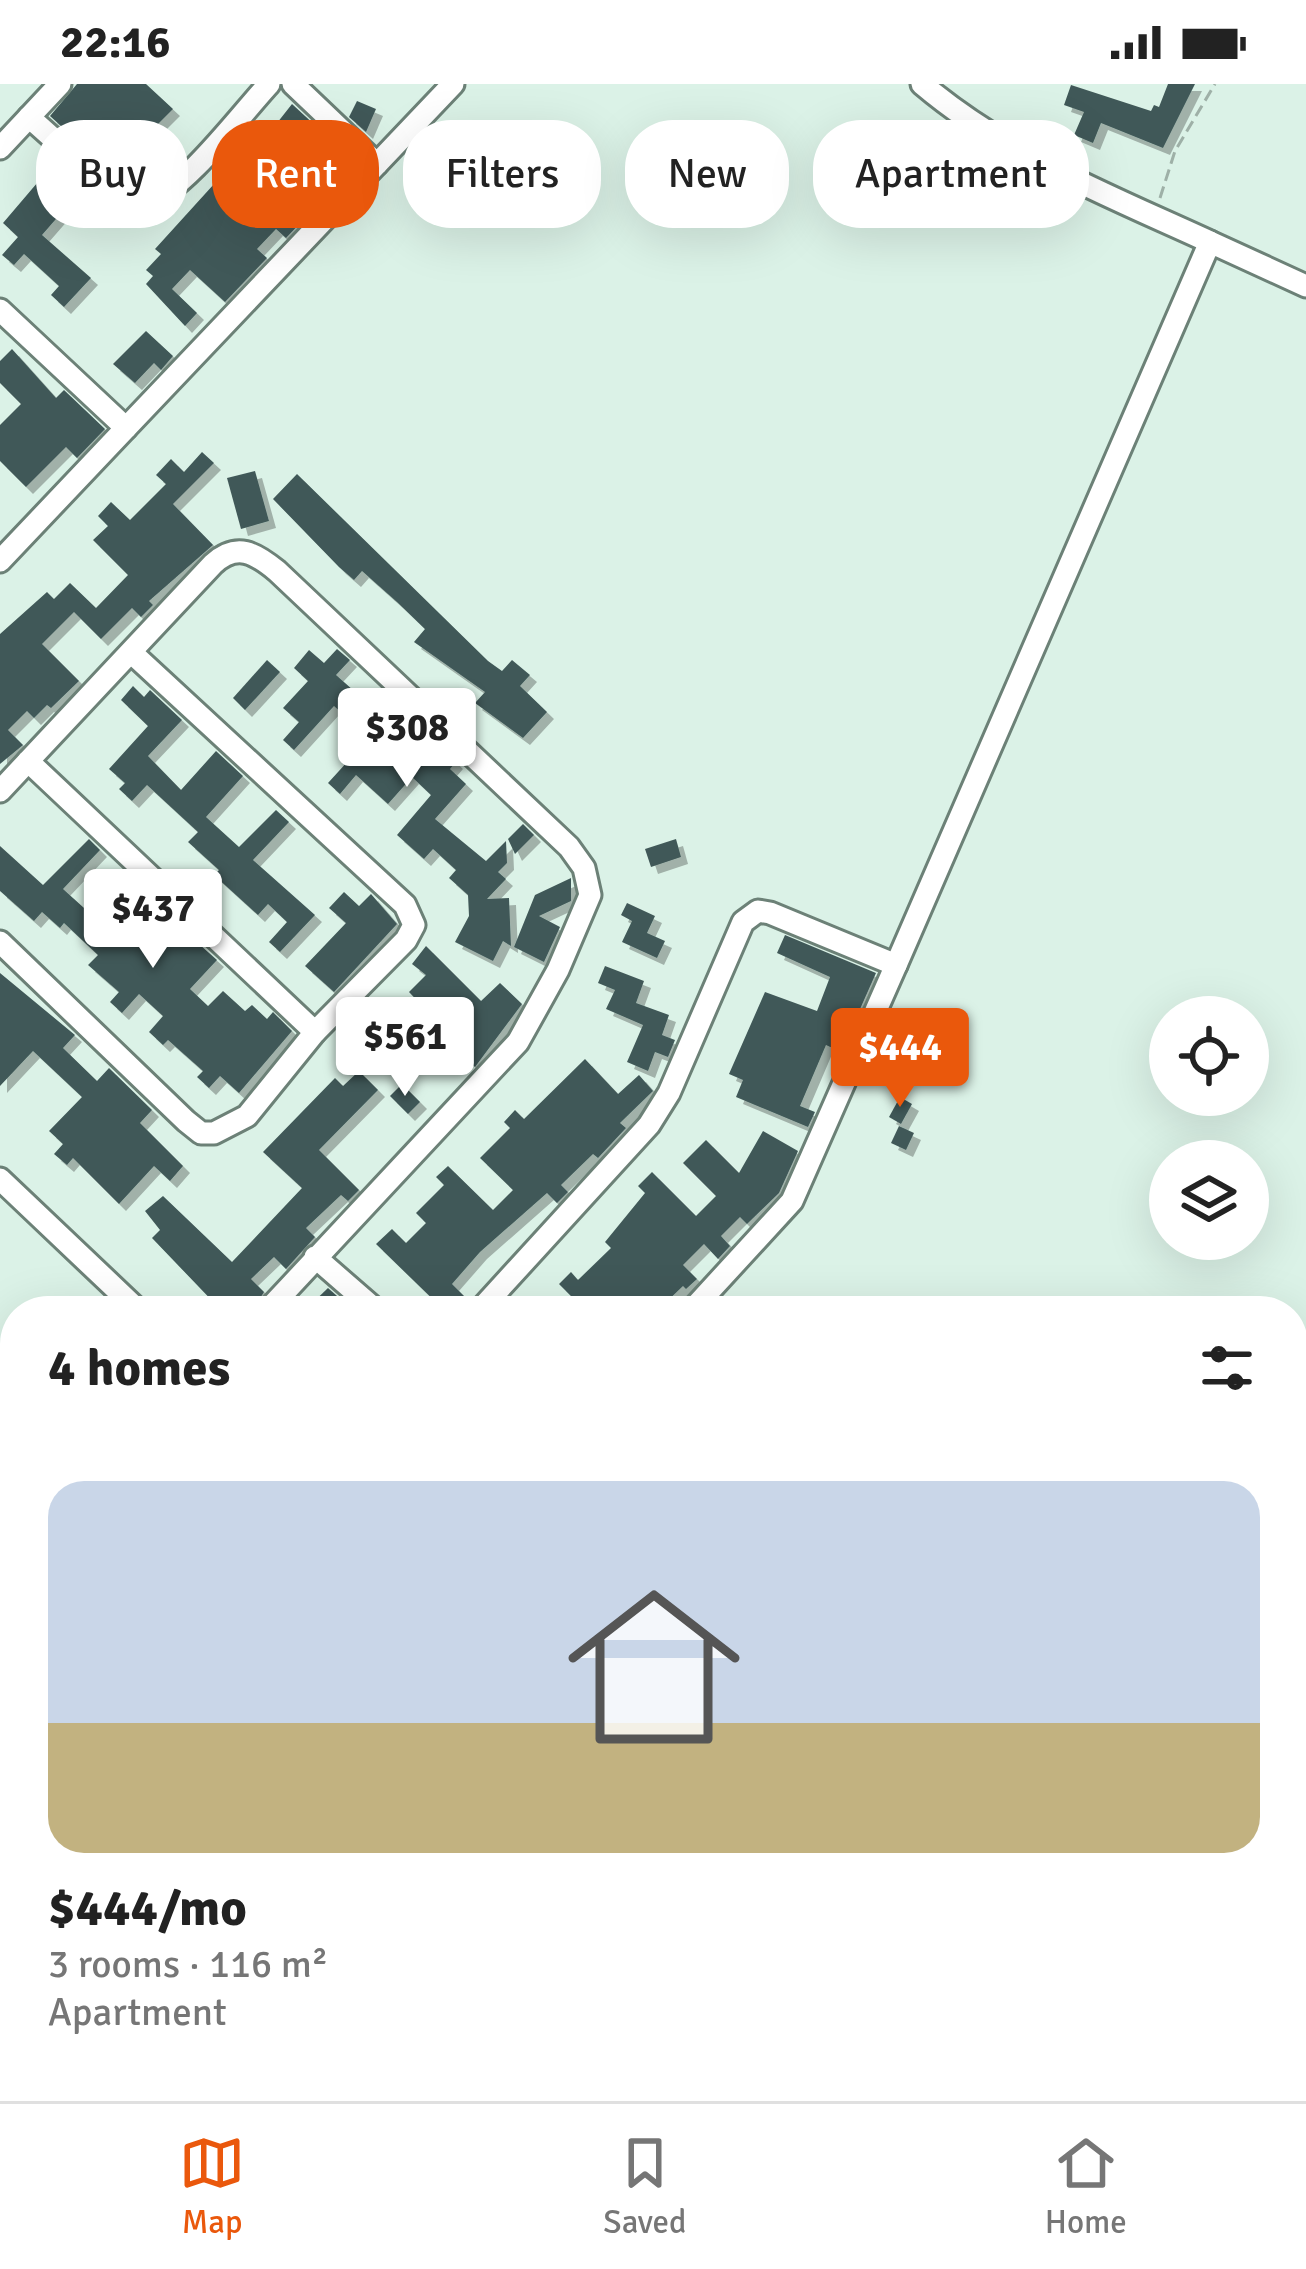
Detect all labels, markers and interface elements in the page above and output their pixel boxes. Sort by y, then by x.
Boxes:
text: 22:16 [60,15,170,70]
chip: Buy [36,120,188,228]
chip: Rent [212,120,379,228]
chip: Filters [403,120,601,228]
chip: New [625,120,789,228]
chip: Apartment [813,120,1089,228]
pin: $308 [336,688,478,790]
text: $308 [365,703,449,751]
pin: $437 [82,869,224,971]
text: $437 [111,884,195,932]
map controls [1149,996,1269,1260]
button: locate [1149,996,1269,1116]
pin: $561 [334,997,476,1099]
pin: $444 [829,1008,971,1110]
text: $561 [363,1012,447,1060]
text: $444 [858,1023,942,1071]
button: layers [1149,1140,1269,1260]
icon: filters [1194,1335,1260,1401]
text: 4 homes [48,1337,230,1400]
icon: home [546,1559,762,1775]
text: $444/mo [48,1877,247,1940]
text: 3 rooms · 116 m² [48,1940,328,1988]
text: Apartment [48,1988,227,2036]
tab: Map [179,2130,245,2243]
tab: Saved [603,2130,686,2243]
tab: Home [1045,2130,1127,2243]

